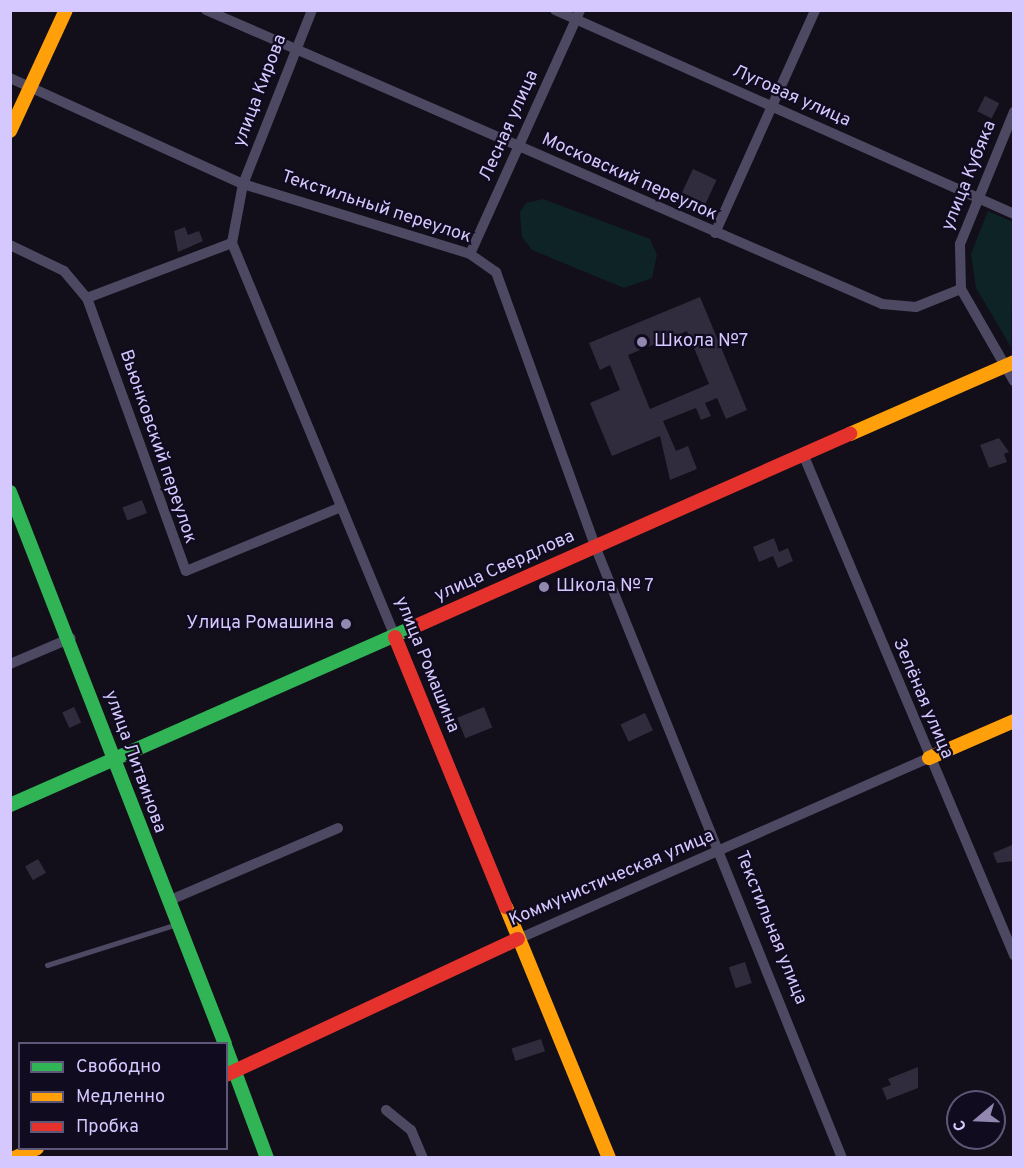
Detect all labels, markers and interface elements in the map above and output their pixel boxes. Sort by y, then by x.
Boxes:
street label: улица Кирова [230,32,292,150]
street label: Луговая улица [729,61,853,133]
street label: Лесная улица [476,67,544,185]
street label: улица Кубяка [938,118,1002,234]
street label: Московский переулок [538,129,720,227]
street label: Текстильный переулок [278,167,474,249]
place label: Школа №7 [654,331,748,353]
marker: Школа №7 [635,335,649,349]
street label: Вьюнковский переулок [114,347,200,547]
street label: улица Свердлова [432,526,578,608]
place label: Школа № 7 [556,576,654,598]
marker: Школа № 7 [537,580,551,594]
street label: улица Ромашина [389,594,463,736]
place label: Улица Ромашина [186,613,334,635]
marker: Улица Ромашина [339,617,353,631]
street label: Зелёная улица [887,636,957,762]
street label: улица Литвинова [98,688,170,836]
street label: Коммунистическая улица [506,826,718,932]
street label: Текстильная улица [729,848,811,1008]
legend [18,1042,228,1150]
text: Свободно [76,1056,161,1079]
text: Медленно [76,1086,165,1109]
north arrow [946,1090,1006,1150]
text: Пробка [76,1116,139,1139]
text: С [950,1117,972,1133]

